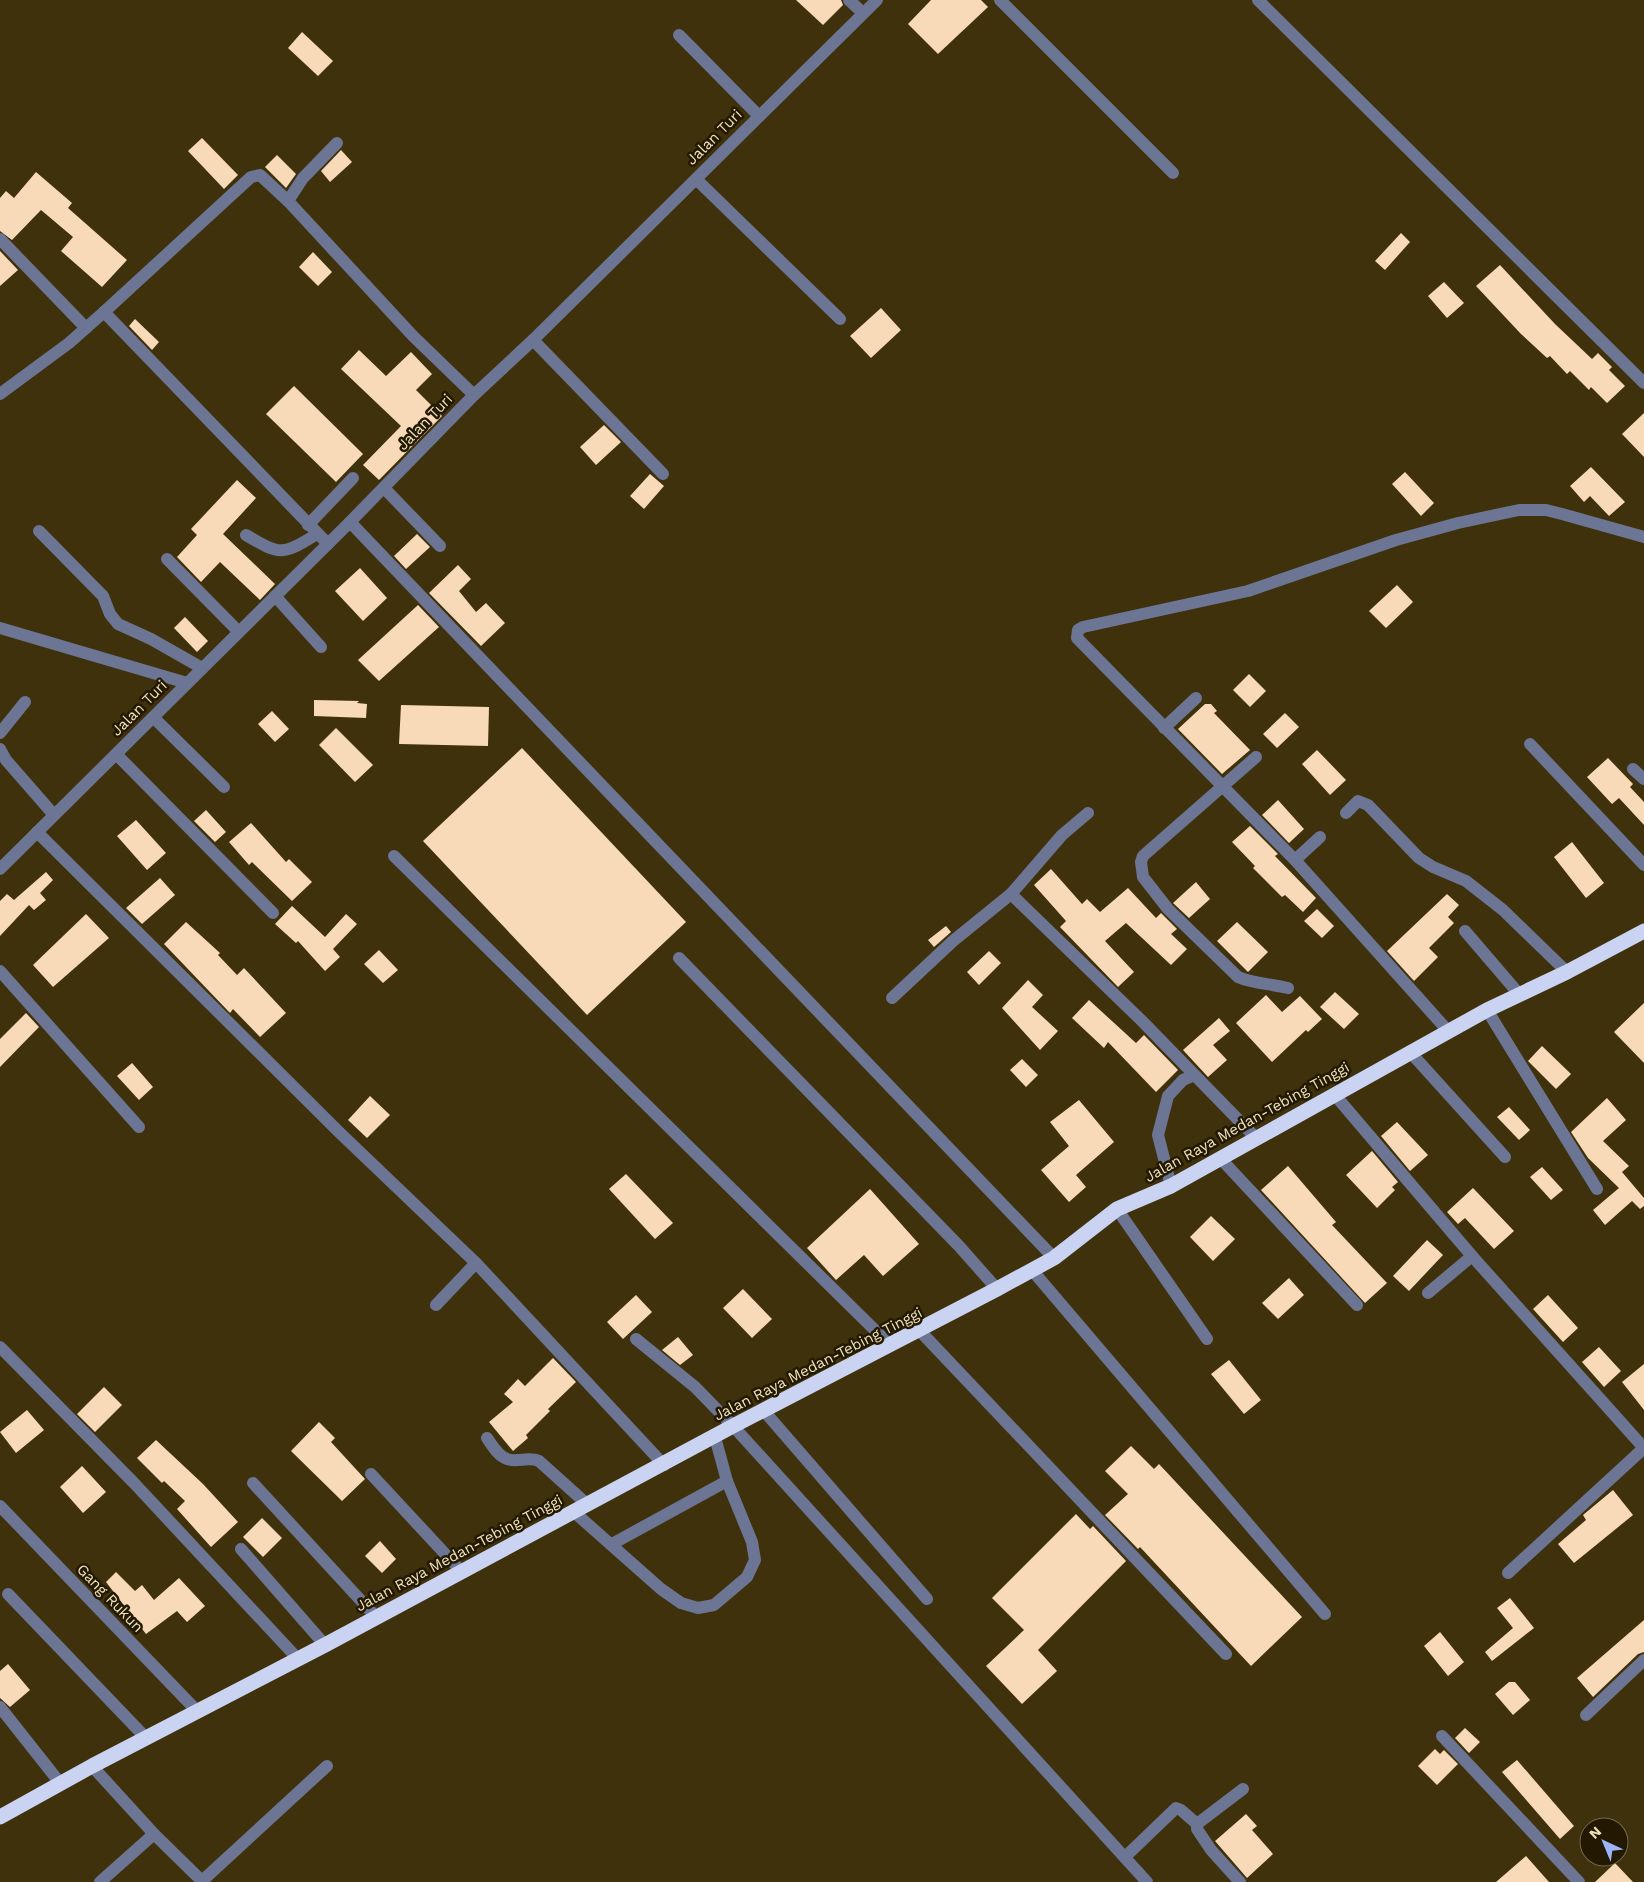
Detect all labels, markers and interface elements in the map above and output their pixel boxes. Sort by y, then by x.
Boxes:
street label: Jalan Turi [682,105,746,169]
street label: Jalan Turi [394,390,456,454]
street label: Jalan Turi [107,676,171,740]
street label: Jalan Raya Medan-Tebing Tinggi [1141,1058,1353,1186]
street label: Jalan Raya Medan-Tebing Tinggi [711,1303,925,1425]
street label: Jalan Raya Medan-Tebing Tinggi [353,1491,565,1615]
street label: Gang Rukun [73,1560,147,1636]
north arrow [1579,1817,1629,1867]
text: N [1586,1823,1604,1842]

